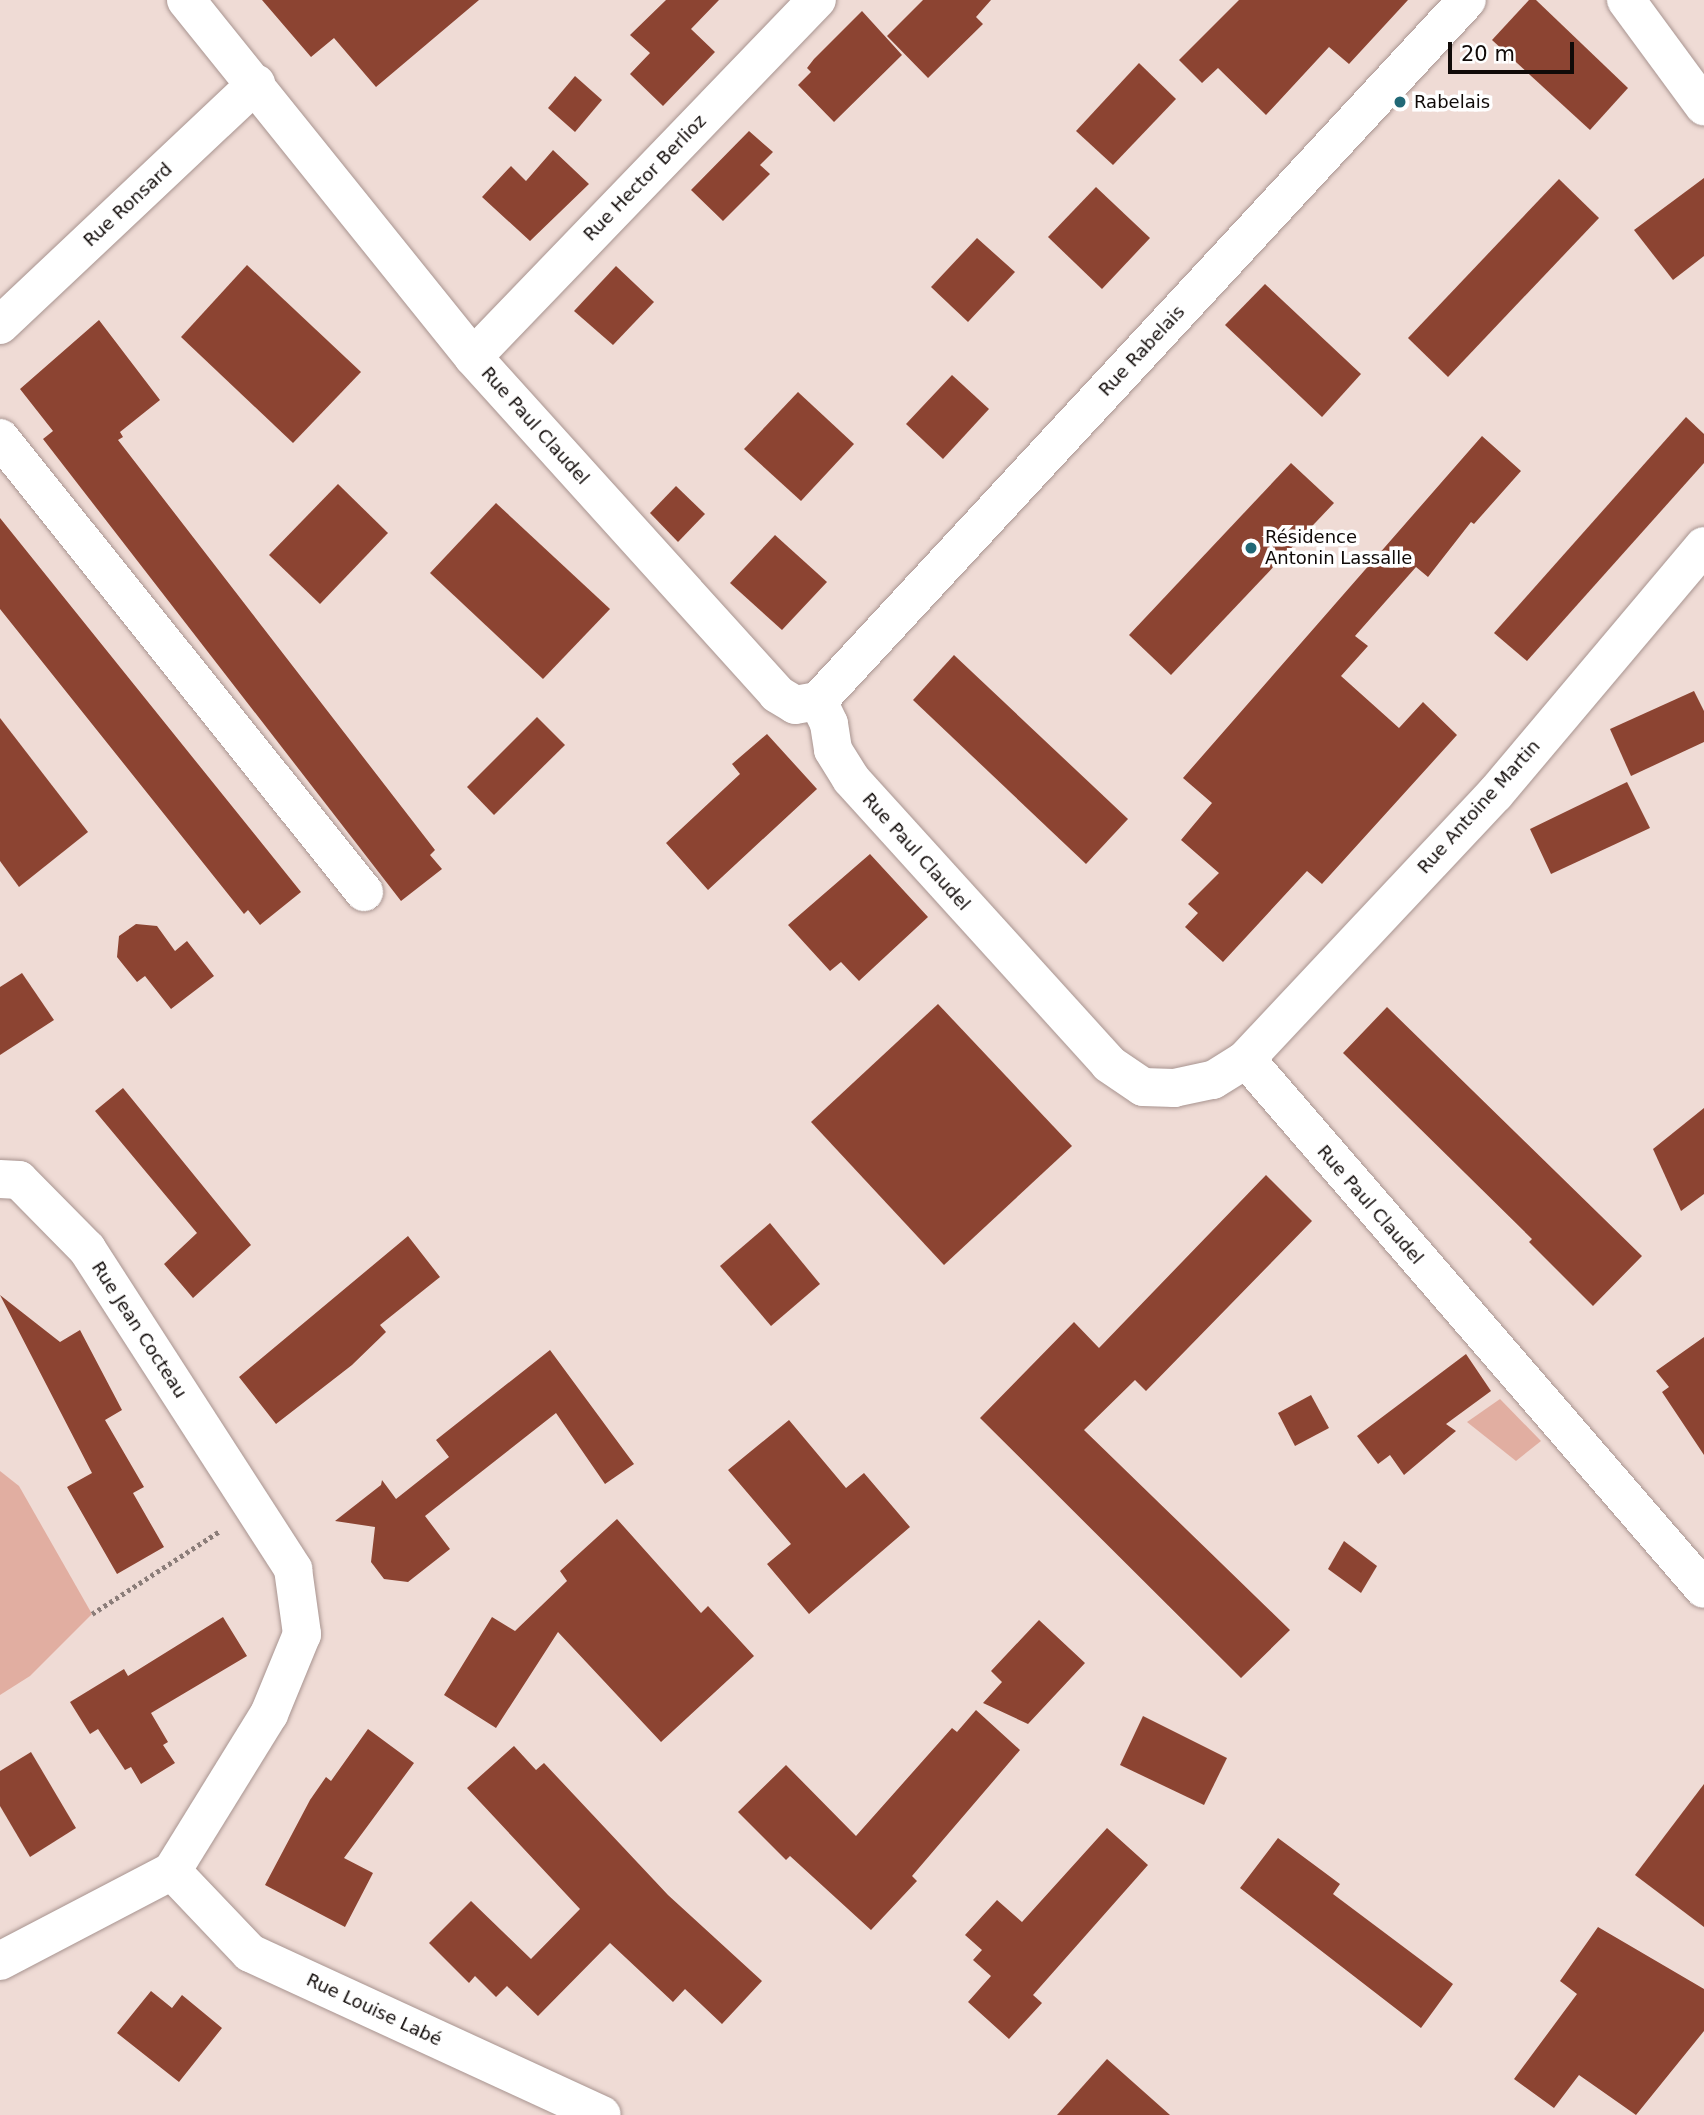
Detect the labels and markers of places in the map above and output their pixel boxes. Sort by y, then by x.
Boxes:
place label: Rabelais [1414,91,1490,113]
marker: Rabelais [1392,94,1408,110]
place label: Résidence Antonin Lassalle [1265,527,1412,570]
marker: Résidence Antonin Lassalle [1243,540,1259,556]

